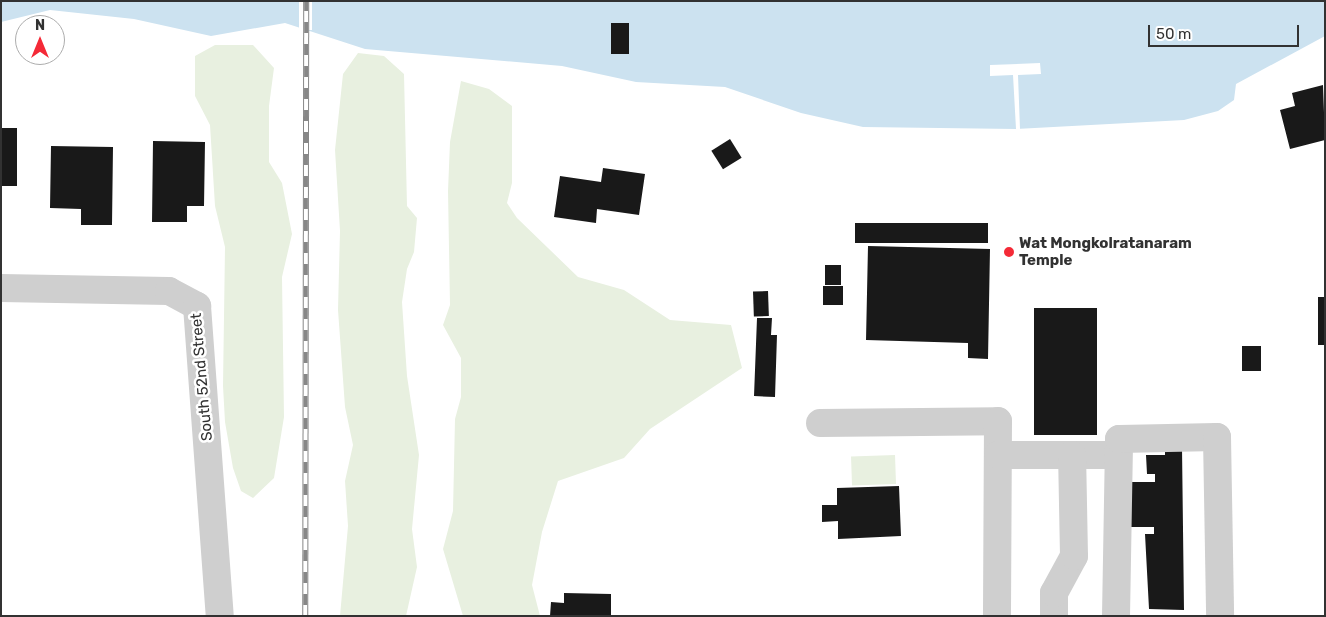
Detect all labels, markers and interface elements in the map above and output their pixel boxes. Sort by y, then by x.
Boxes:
north arrow [15,15,65,65]
scale bar [1151,15,1302,47]
text: N [35,17,45,34]
text: 50 m [1156,25,1191,43]
place label: Wat Mongkolratanaram Temple [1019,234,1192,269]
marker: Wat Mongkolratanaram Temple [1003,246,1015,258]
street label: South 52nd Street [187,312,217,442]

